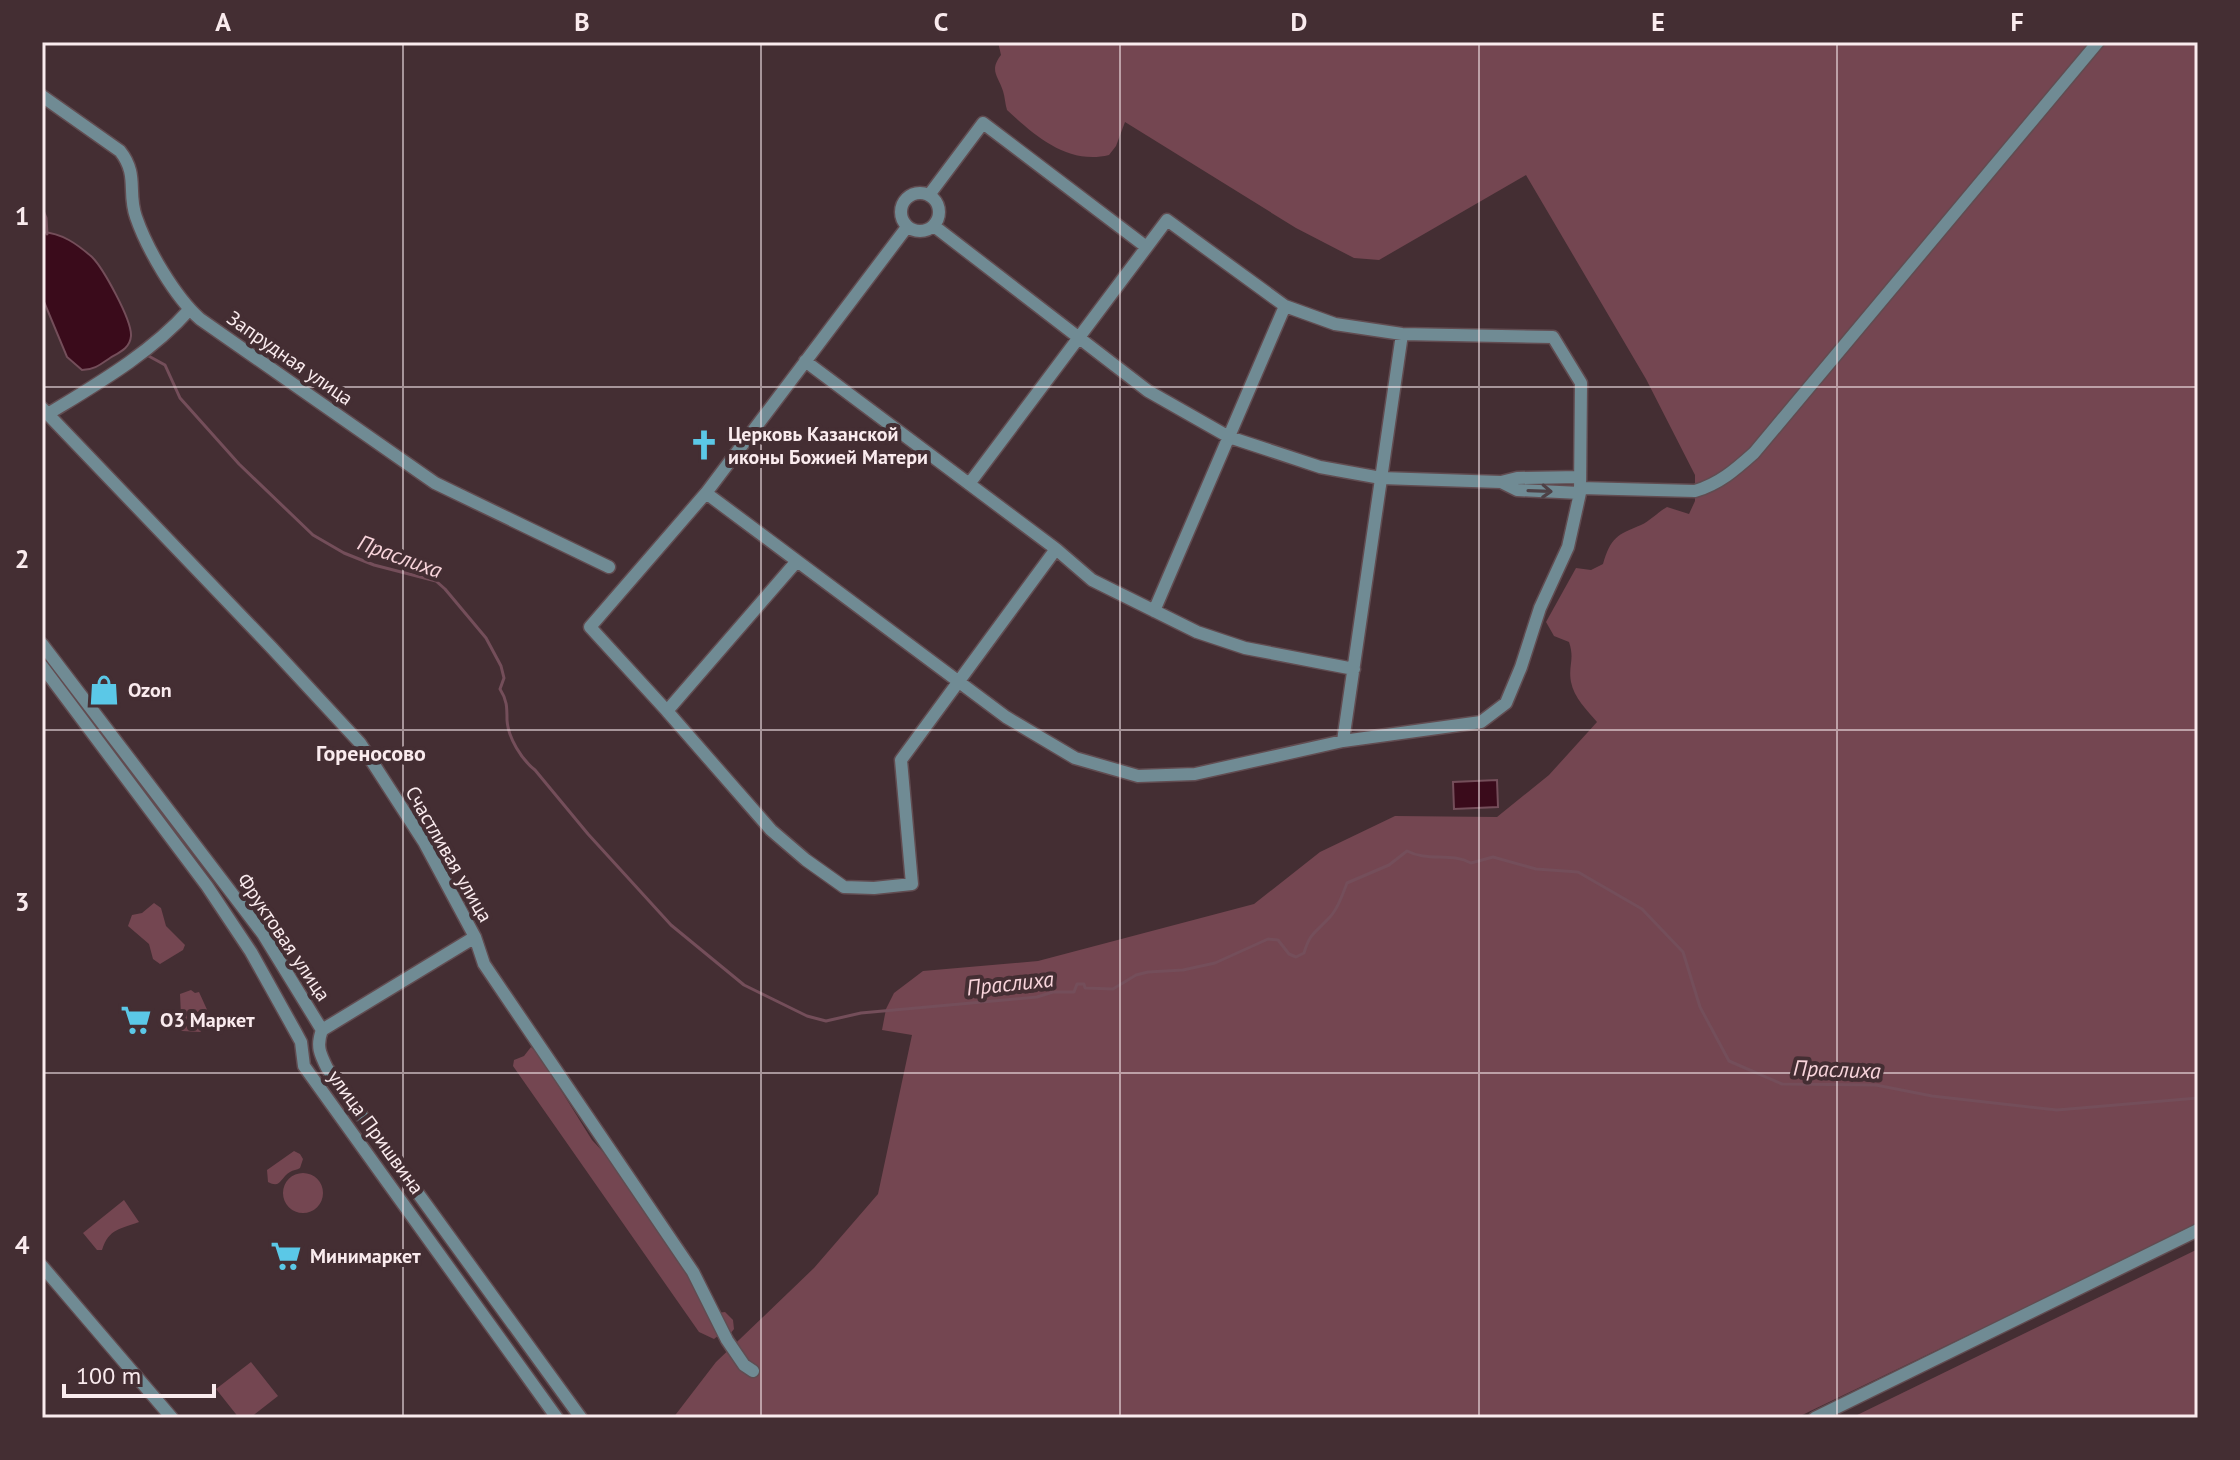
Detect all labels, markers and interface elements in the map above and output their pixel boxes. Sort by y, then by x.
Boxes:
text: A [215,5,231,38]
text: B [574,5,590,38]
text: C [934,5,948,38]
text: D [1291,5,1307,38]
text: E [1651,5,1665,38]
text: F [2010,5,2024,38]
text: 1 [15,199,29,232]
street label: Запрудная улица [222,305,358,411]
place label: Церковь Казанской иконы Божией Матери [728,421,928,470]
church icon: Церковь Казанской иконы Божией Матери [687,428,721,462]
one-way arrow [1526,484,1553,499]
water label: Праслиха [354,528,446,584]
text: 2 [15,542,29,575]
shop icon: Ozon [87,673,121,707]
place label: Ozon [128,677,172,703]
district label: Гореносово [316,739,426,767]
street label: Счастливая улица [399,781,499,927]
street label: Фруктовая улица [232,868,336,1006]
text: 3 [15,885,29,918]
water label: Праслиха [965,964,1055,1002]
supermarket icon: О3 Маркет [119,1003,153,1037]
place label: О3 Маркет [160,1007,255,1033]
water label: Праслиха [1793,1053,1882,1085]
street label: улица Пришвина [322,1065,430,1199]
text: 4 [15,1228,30,1261]
supermarket icon: Минимаркет [269,1239,303,1273]
place label: Минимаркет [310,1243,421,1269]
scale bar [64,1348,214,1398]
text: 100 m [76,1360,141,1391]

